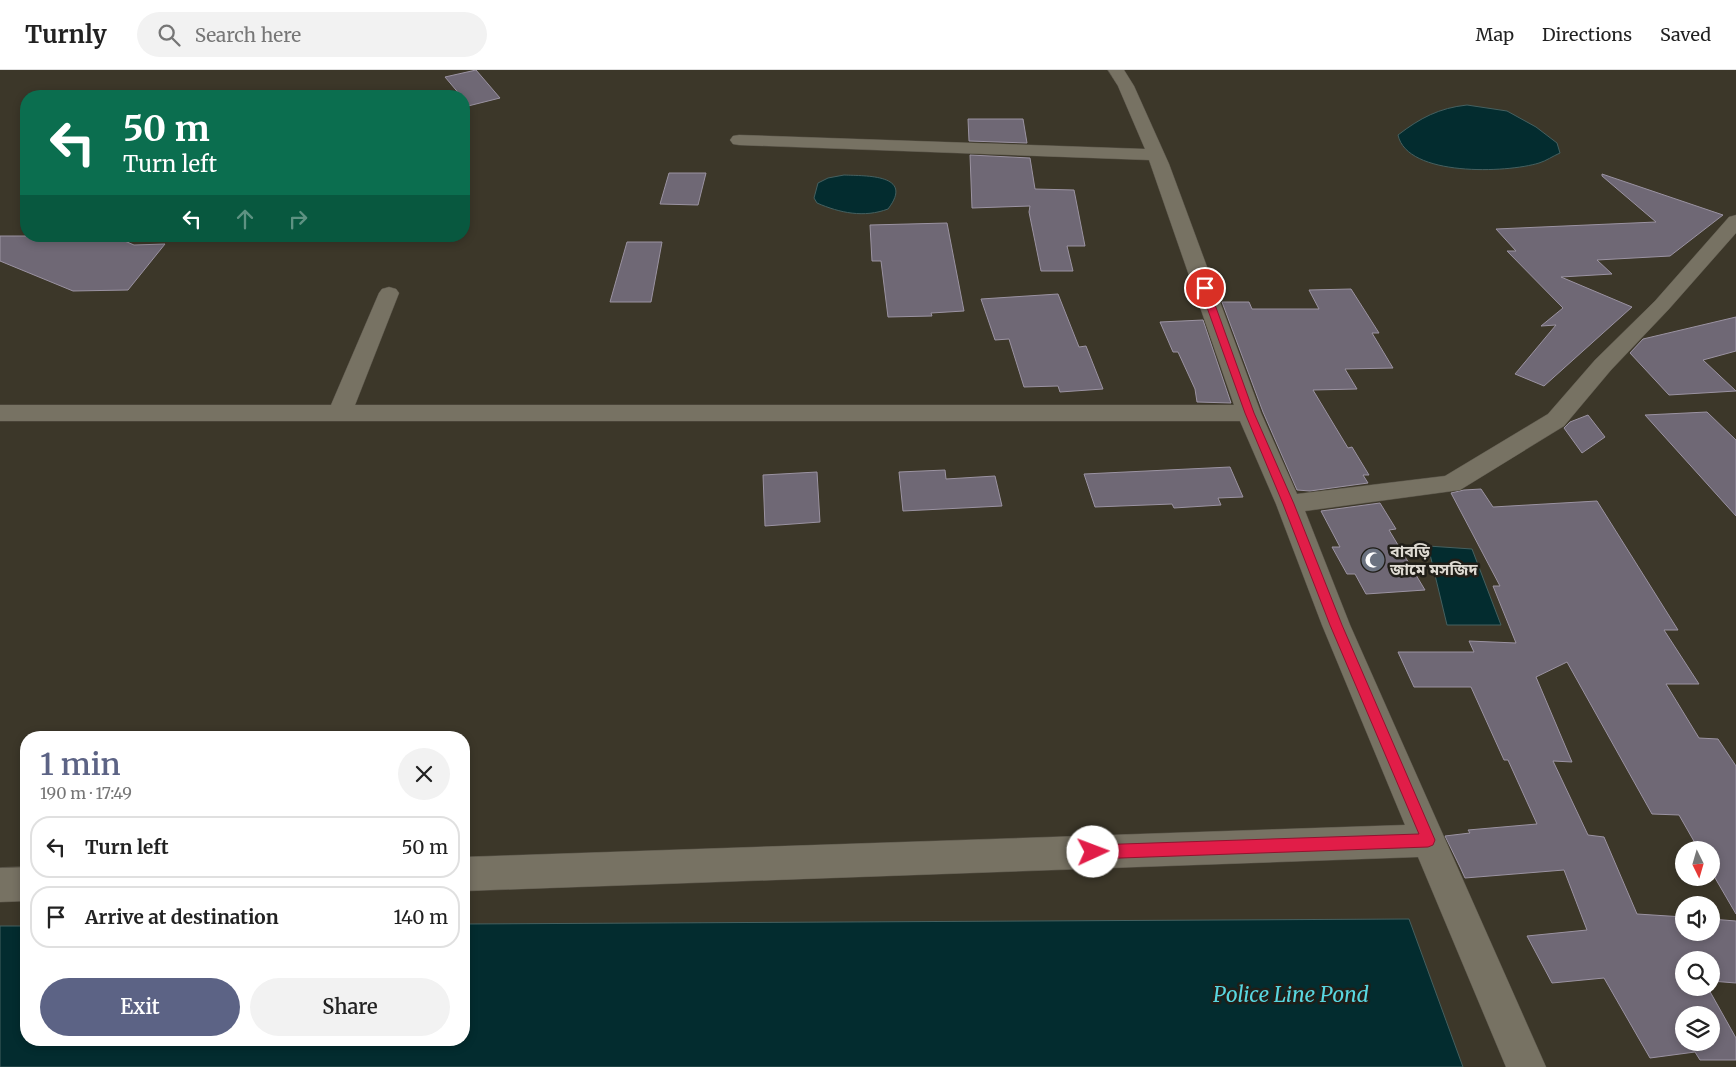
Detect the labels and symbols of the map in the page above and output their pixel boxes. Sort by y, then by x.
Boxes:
pin [1184,267,1226,309]
place label: বাবড়ি জামে মসজিদ [1389,541,1478,579]
mosque icon: বাবড়ি জামে মসজিদ [1360,547,1386,573]
position arrow [1066,825,1118,877]
north arrow [1675,841,1720,886]
water label: Police Line Pond [1213,981,1369,1008]

